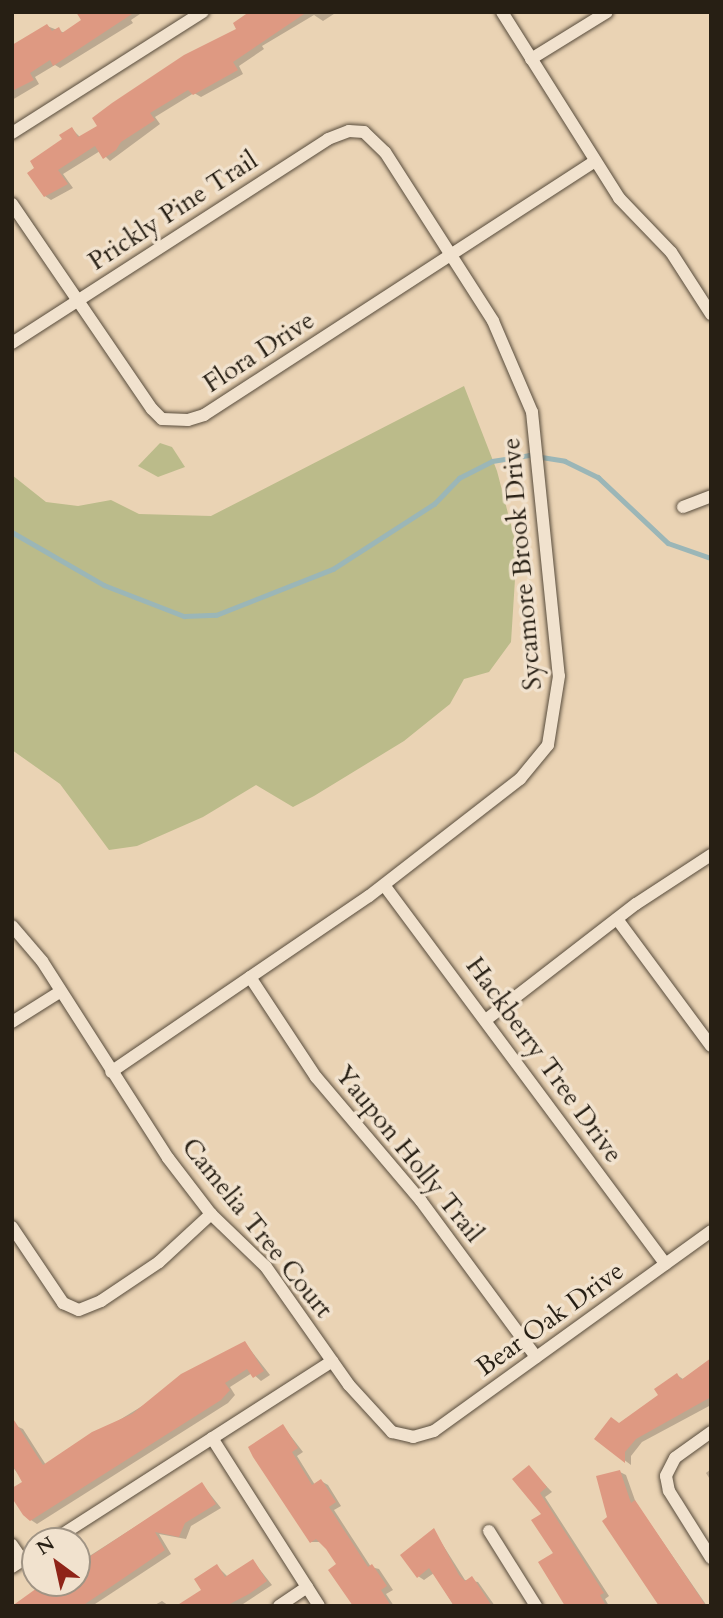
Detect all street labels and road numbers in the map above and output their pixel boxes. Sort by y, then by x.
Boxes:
street label: Prickly Pine Trail [83,145,263,277]
street label: Flora Drive [198,305,320,399]
street label: Sycamore Brook Drive [495,437,549,691]
street label: Hackberry Tree Drive [459,951,629,1169]
street label: Yaupon Holly Trail [328,1059,490,1249]
street label: Camelia Tree Court [175,1132,339,1324]
street label: Bear Oak Drive [470,1255,630,1383]

